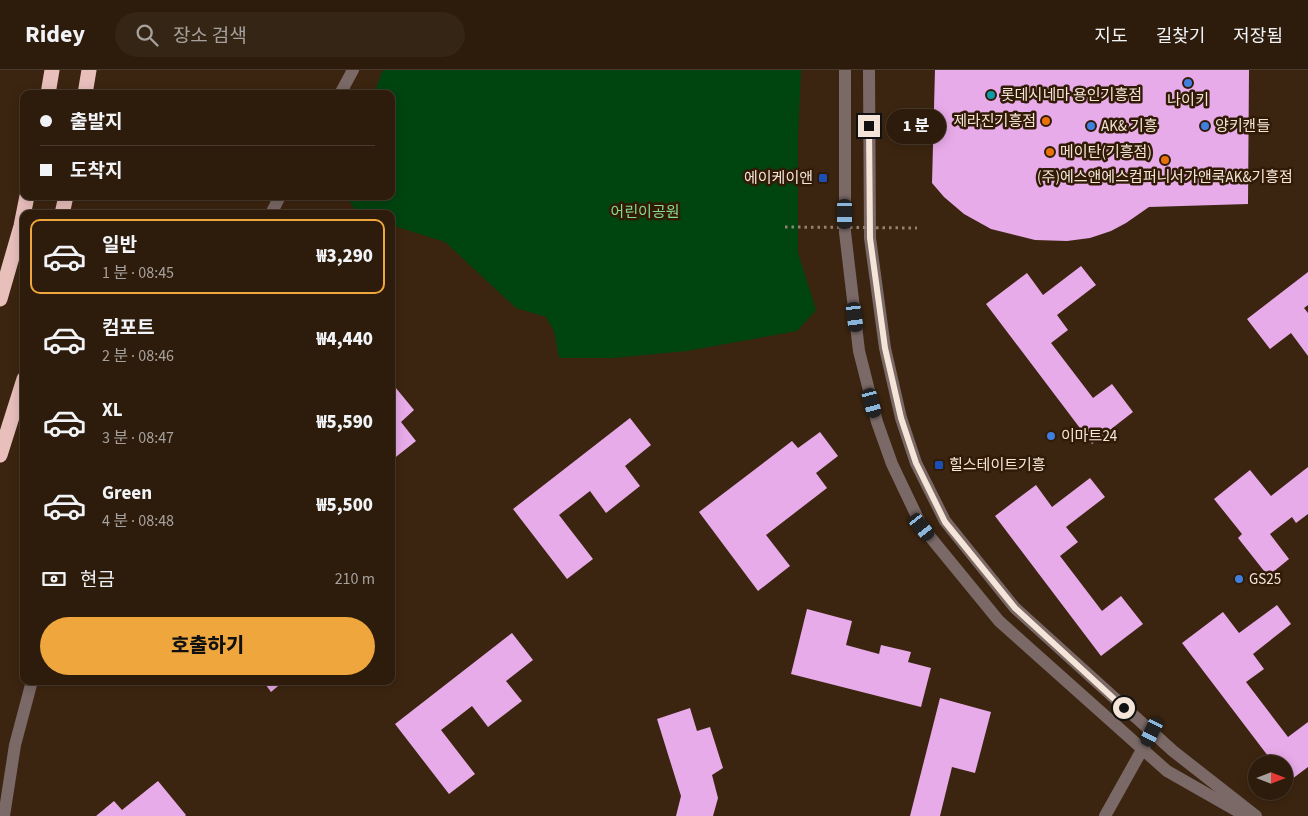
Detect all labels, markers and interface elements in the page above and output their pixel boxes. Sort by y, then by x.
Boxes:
search box [115,12,465,57]
text: Ridey [25,17,85,52]
icon: search [133,21,161,49]
text: 장소 검색 [173,23,247,50]
text: 지도 [1095,24,1128,49]
text: 길찾기 [1156,24,1205,49]
text: 저장됨 [1233,24,1283,49]
marker: 나이키 [1182,77,1194,89]
place label: 롯데시네마 용인기흥점 [1001,85,1142,106]
marker: 롯데시네마 용인기흥점 [985,89,997,101]
place label: 나이키 [1167,90,1209,111]
callout: 1 분 [886,108,946,144]
text: 출발지 [70,109,122,136]
place label: 제라진기흥점 [953,111,1036,132]
route end [858,115,880,137]
text: 1 분 [903,115,929,137]
marker: 제라진기흥점 [1040,115,1052,127]
place label: AK& 기흥 [1101,116,1158,137]
place label: 양키캔들 [1215,116,1270,137]
marker: AK& 기흥 [1085,120,1097,132]
marker: 양키캔들 [1199,120,1211,132]
place label: 메이탄(기흥점) [1060,142,1152,163]
marker: 메이탄(기흥점) [1044,146,1056,158]
marker: (주)에스앤에스컴퍼니서가앤쿡AK&기흥점 [1159,154,1171,166]
text: 도착지 [70,158,122,185]
place label: (주)에스앤에스컴퍼니서가앤쿡AK&기흥점 [1037,167,1293,188]
place label: 에이케이앤 [744,168,813,189]
marker: 에이케이앤 [817,172,829,184]
car [837,199,852,229]
park label: 어린이공원 [610,202,680,223]
text: 일반 [102,232,137,259]
icon: car [42,234,87,279]
text: ₩3,290 [316,243,373,270]
text: 1 분 · 08:45 [102,262,174,284]
car [845,301,864,333]
text: 컴포트 [102,315,154,342]
icon: car [42,317,87,362]
text: ₩4,440 [316,326,373,353]
text: 2 분 · 08:46 [102,345,174,367]
car [860,387,883,419]
text: XL [102,397,123,424]
icon: car [42,400,87,445]
text: ₩5,590 [316,409,373,436]
place label: 이마트24 [1061,426,1118,447]
text: 3 분 · 08:47 [102,427,174,449]
marker: 이마트24 [1045,430,1057,442]
place label: 힐스테이트기흥 [949,455,1046,476]
marker: 힐스테이트기흥 [933,459,945,471]
text: Green [102,480,152,507]
icon: car [42,483,87,528]
text: ₩5,500 [316,492,373,519]
text: 4 분 · 08:48 [102,510,174,532]
car [906,511,937,543]
icon: cash [40,565,68,593]
text: 현금 [80,567,115,594]
text: 210 m [335,568,375,590]
place label: GS25 [1249,569,1281,590]
marker: GS25 [1233,573,1245,585]
button: 호출하기 [40,617,375,675]
route start [1113,697,1135,719]
car [1138,715,1165,749]
north arrow [1248,755,1292,800]
map controls [1248,755,1293,800]

